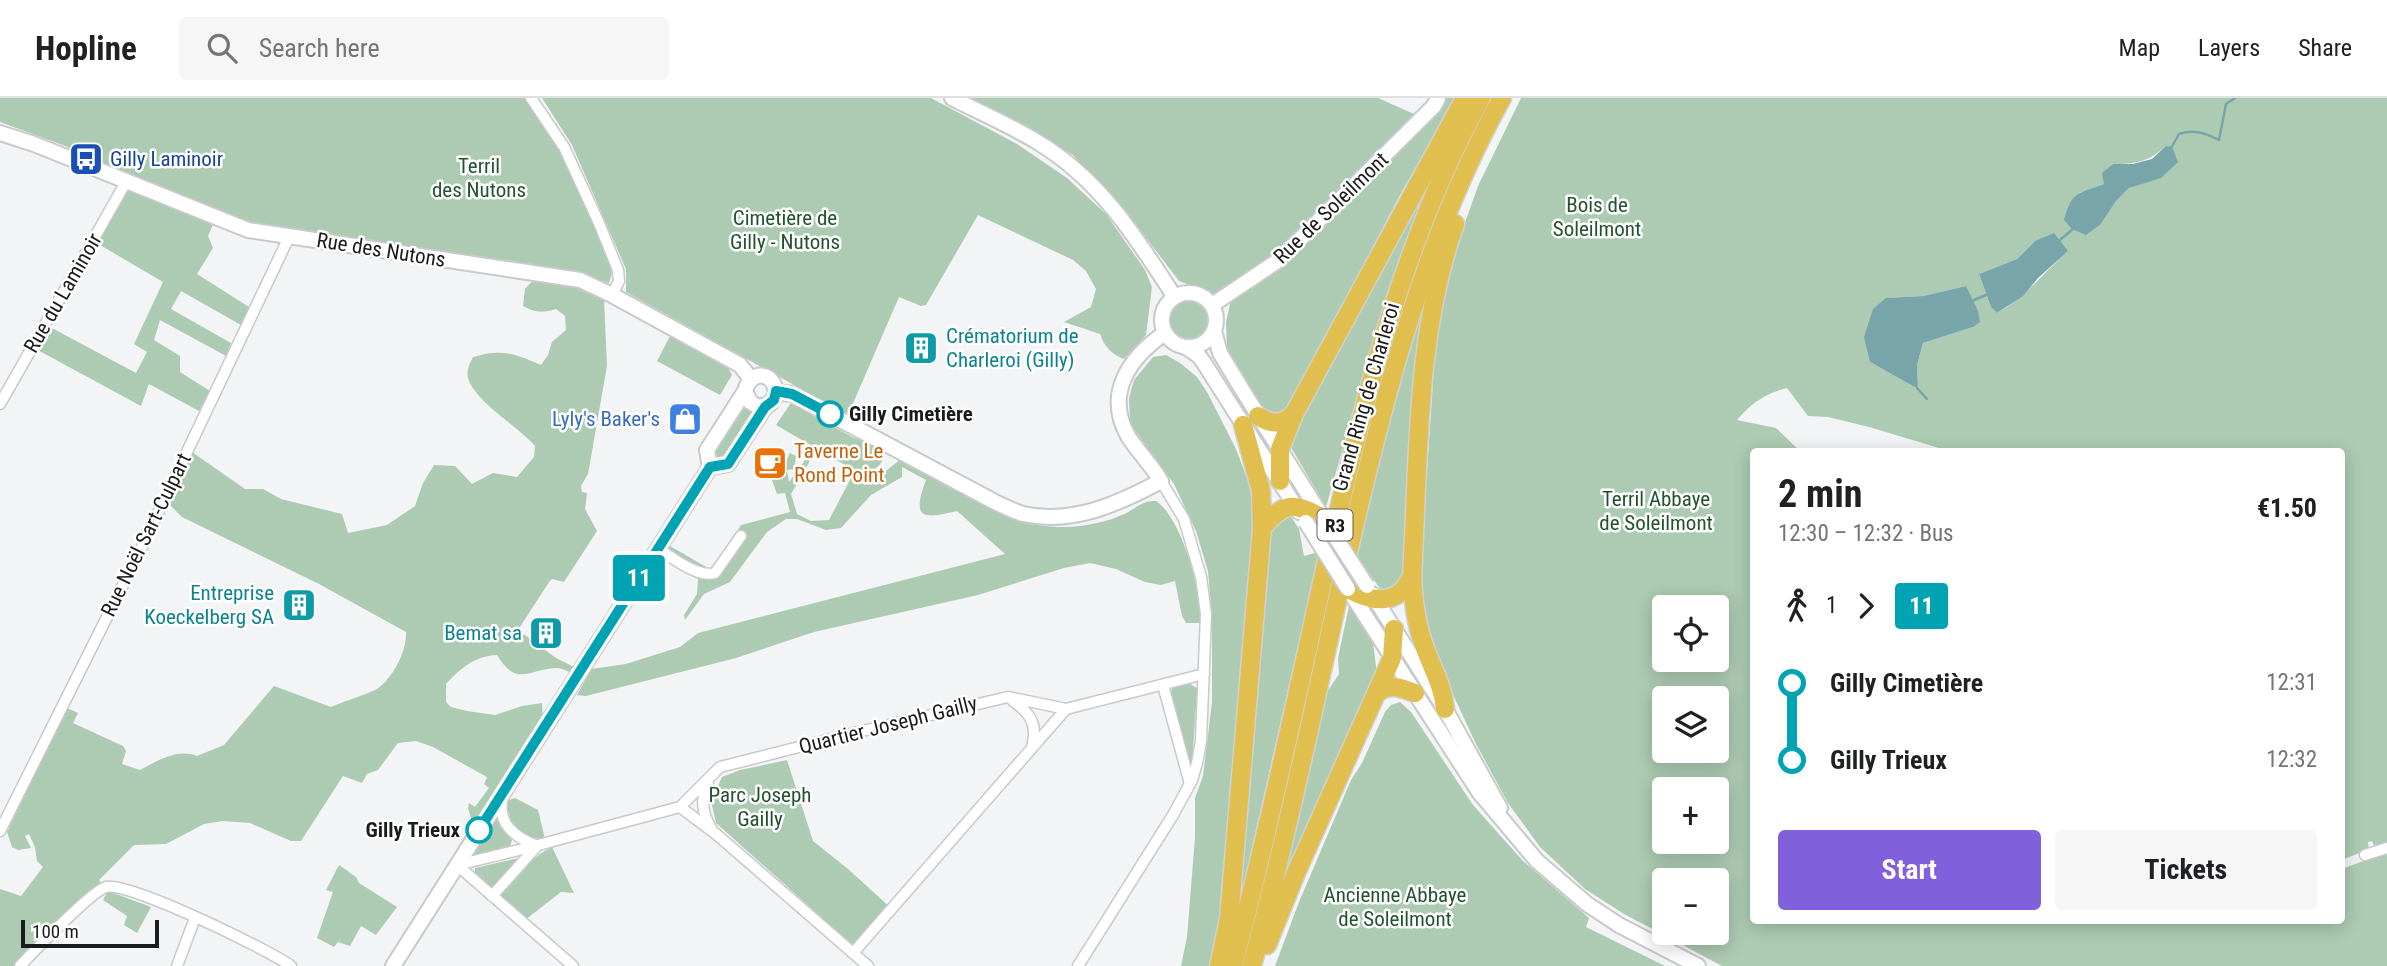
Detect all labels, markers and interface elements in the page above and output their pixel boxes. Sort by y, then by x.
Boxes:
search box [179,17,669,80]
text: Hopline [35,29,137,68]
icon: search [203,29,241,67]
text: Search here [259,33,380,63]
text: Map [2119,34,2160,62]
text: Layers [2198,34,2260,62]
text: Share [2298,34,2352,62]
bus stop icon: Gilly Laminoir [67,140,105,178]
place label: Gilly Laminoir [110,147,223,171]
street label: Rue de Soleilmont [1269,147,1393,269]
park label: Terril des Nutons [432,154,526,202]
park label: Bois de Soleilmont [1553,193,1641,241]
park label: Cimetière de Gilly - Nutons [730,206,840,254]
street label: Rue des Nutons [315,228,447,272]
street label: Rue du Laminoir [19,229,107,357]
street label: Grand Ring de Charleroi [1328,300,1404,494]
place label: Crématorium de Charleroi (Gilly) [946,324,1079,372]
building icon: Crématorium de Charleroi (Gilly) [902,329,940,367]
shop icon: Lyly's Baker's [666,400,704,438]
marker: Gilly Cimetière [817,401,843,427]
place label: Gilly Cimetière [849,402,973,426]
place label: Lyly's Baker's [552,407,660,431]
place label: Taverne Le Rond Point [794,439,884,487]
cafe icon: Taverne Le Rond Point [751,444,789,482]
street label: Rue Noël Sart-Culpart [96,449,196,621]
text: 2 min [1778,472,1862,516]
park label: Terril Abbaye de Soleilmont [1599,487,1713,535]
text: €1.50 [2257,493,2317,523]
road number: R3 [1318,510,1352,540]
text: 12:30 – 12:32 · Bus [1778,520,1954,547]
line badge: 11 [608,555,670,601]
text: 11 [627,564,651,592]
place label: Entreprise Koeckelberg SA [144,581,274,629]
building icon: Entreprise Koeckelberg SA [280,586,318,624]
icon: walk [1778,587,1816,625]
icon: forward [1847,587,1885,625]
text: 1 [1826,592,1837,619]
text: 11 [1909,592,1934,620]
map controls [1652,595,1729,945]
button: locate [1652,595,1729,672]
building icon: Bemat sa [527,614,565,652]
place label: Bemat sa [444,621,522,645]
text: Gilly Cimetière [1830,668,1983,698]
text: 12:31 [2266,669,2317,696]
button: layers [1652,686,1729,763]
street label: Quartier Joseph Gailly [796,691,980,759]
text: Gilly Trieux [1830,745,1947,775]
text: 12:32 [2266,746,2317,773]
button: + [1652,777,1729,854]
park label: Parc Joseph Gailly [709,783,811,831]
marker: Gilly Trieux [466,817,492,843]
place label: Gilly Trieux [365,818,460,842]
button: Start [1778,830,2041,910]
button: Tickets [2055,830,2317,910]
button: − [1652,868,1729,945]
park label: Ancienne Abbaye de Soleilmont [1324,883,1467,931]
scale bar [21,917,159,949]
text: 100 m [32,920,79,943]

